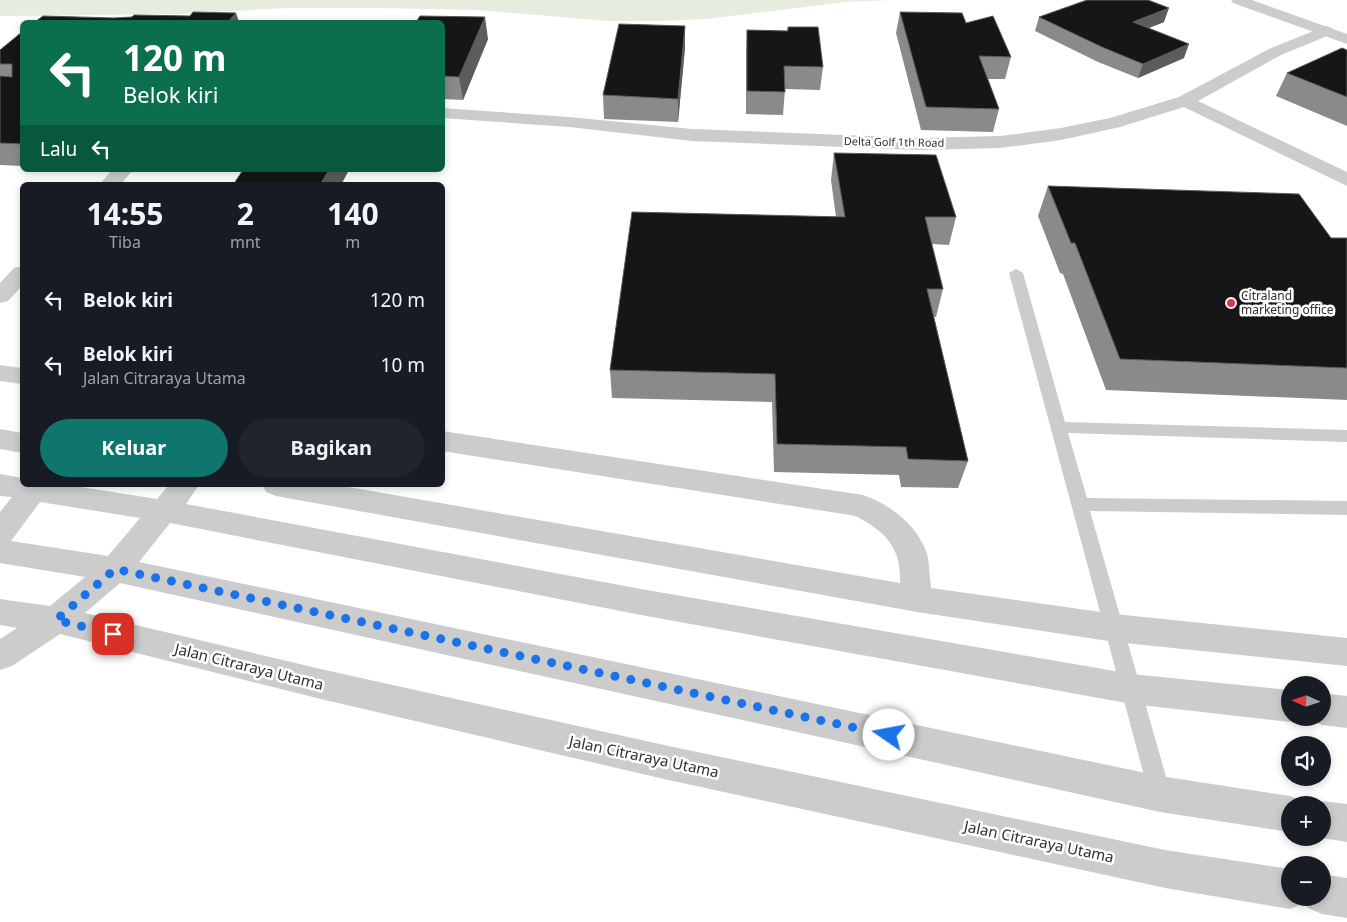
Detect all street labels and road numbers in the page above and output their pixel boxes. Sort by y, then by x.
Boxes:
street label: Delta Golf 1th Road [844,133,944,150]
street label: Jalan Citraraya Utama [171,637,326,694]
street label: Jalan Citraraya Utama [566,730,721,782]
street label: Jalan Citraraya Utama [961,815,1116,867]

